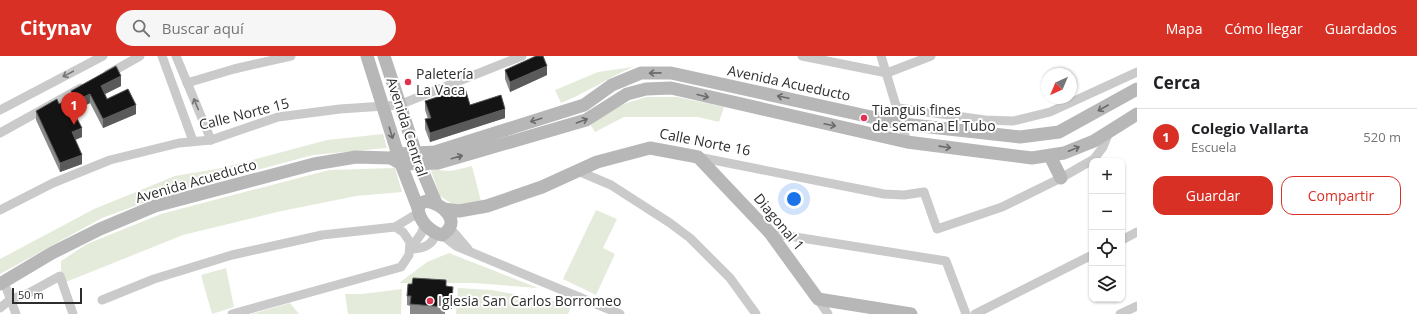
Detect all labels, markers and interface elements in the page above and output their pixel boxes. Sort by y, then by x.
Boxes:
search box [116,10,396,46]
text: Citynav [20,15,92,41]
icon: search [130,17,152,39]
text: Buscar aquí [162,18,244,38]
text: Mapa [1166,19,1202,38]
text: Cómo llegar [1224,19,1303,38]
text: Guardados [1325,19,1397,38]
street label: Avenida Acueducto [726,60,852,105]
place label: Paletería La Vaca [416,64,473,99]
north arrow [1041,68,1077,104]
one-way arrow [649,69,662,77]
one-way arrow [62,71,74,78]
text: Cerca [1153,71,1201,94]
street label: Avenida Central [383,75,432,179]
marker: Paletería La Vaca [403,77,413,87]
pin: 1 [61,92,87,125]
one-way arrow [696,92,709,100]
street label: Calle Norte 15 [197,93,291,134]
one-way arrow [776,93,789,101]
one-way arrow [192,98,199,110]
place label: Tianguis fines de semana El Tubo [872,100,996,135]
one-way arrow [1097,105,1109,113]
marker: Tianguis fines de semana El Tubo [859,113,869,123]
one-way arrow [576,116,588,124]
one-way arrow [530,117,543,124]
text: Colegio Vallarta [1191,118,1309,138]
one-way arrow [823,121,836,129]
street label: Calle Norte 16 [658,123,752,160]
one-way arrow [388,127,395,140]
text: 1 [1162,128,1170,146]
text: 520 m [1363,128,1401,146]
text: Escuela [1191,138,1236,156]
one-way arrow [939,143,952,151]
one-way arrow [1067,145,1079,153]
one-way arrow [451,153,464,160]
street label: Avenida Acueducto [133,154,259,207]
map controls [1089,158,1125,302]
button: + [1089,158,1125,194]
button: Guardar [1153,176,1273,215]
button: Compartir [1281,176,1401,215]
street label: Diagonal 1 [750,189,809,254]
your location [784,189,804,209]
button: − [1089,194,1125,230]
button: locate [1089,230,1125,266]
button: layers [1089,266,1125,302]
scale bar [12,286,82,305]
text: 50 m [18,287,44,302]
place label: Iglesia San Carlos Borromeo [438,291,621,310]
marker: Iglesia San Carlos Borromeo [425,296,435,306]

